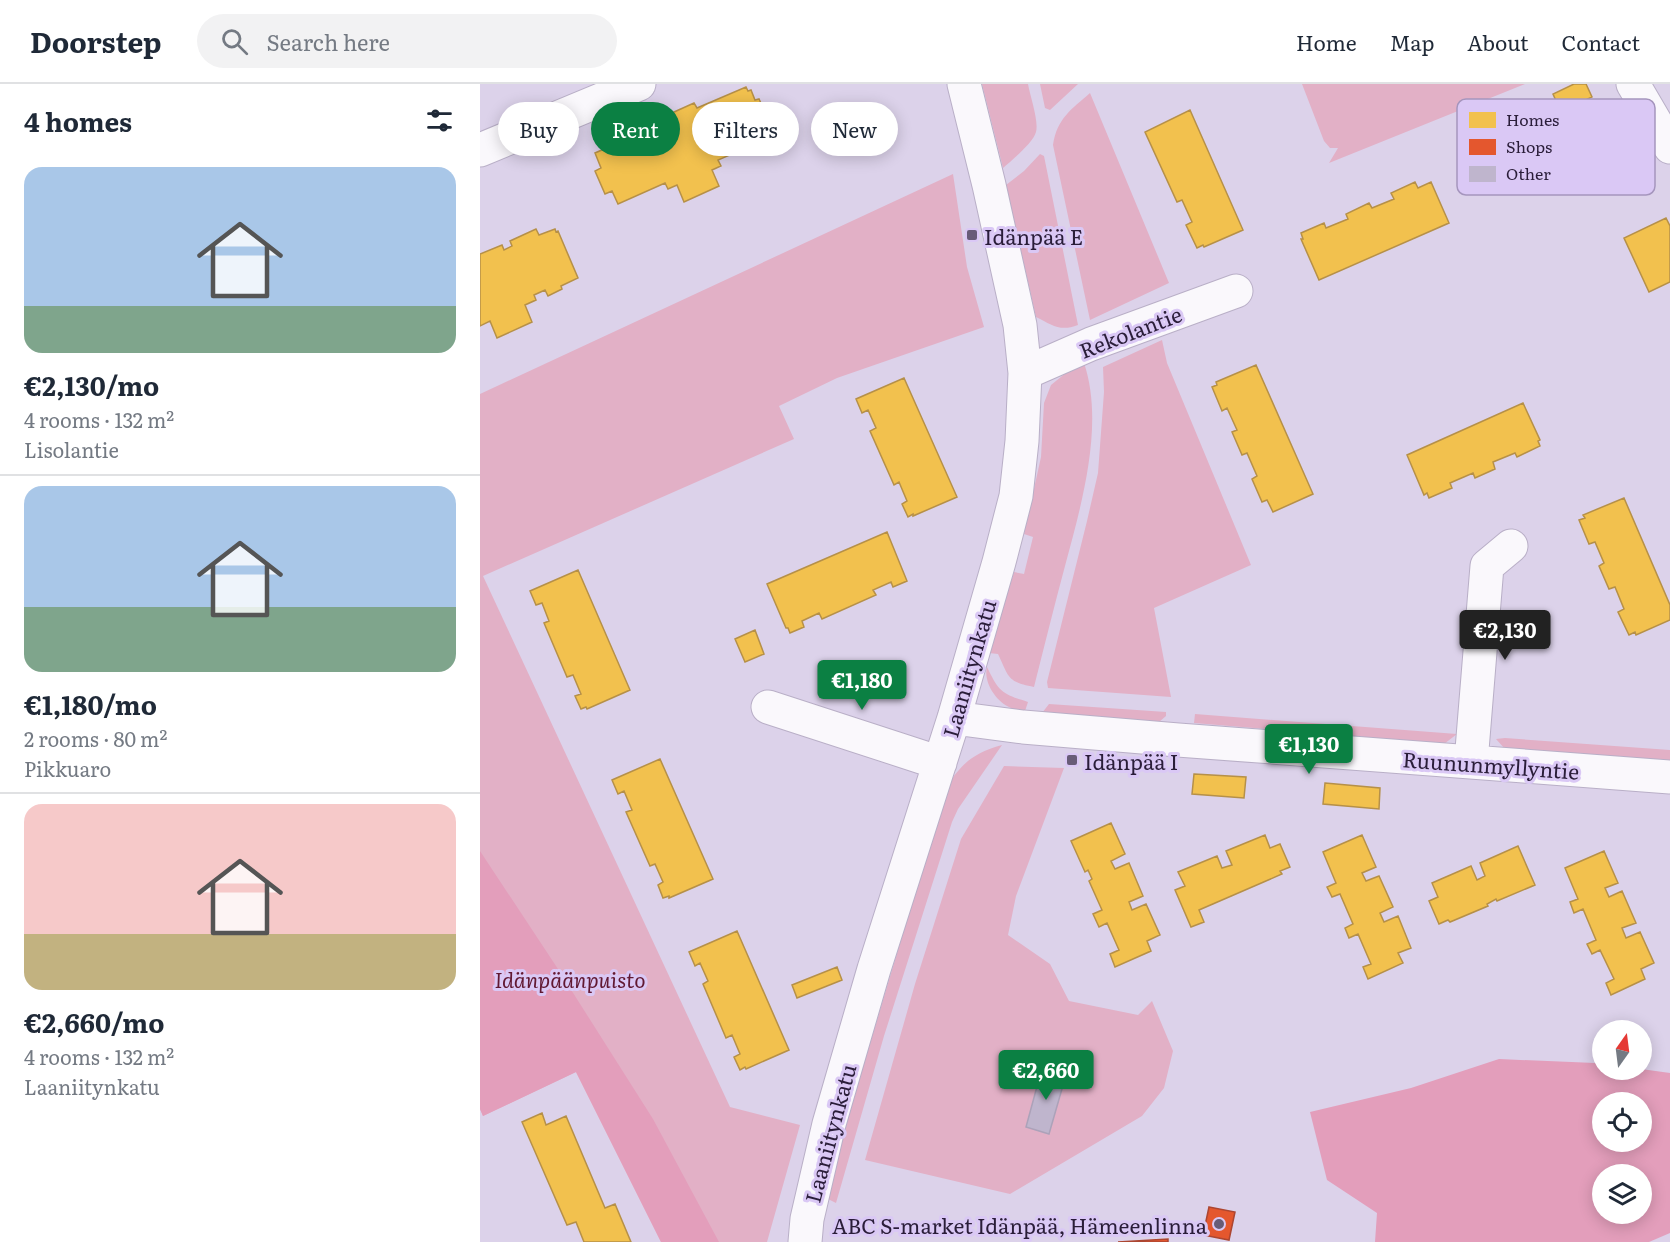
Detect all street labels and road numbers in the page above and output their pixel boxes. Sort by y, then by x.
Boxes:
street label: Rekolantie [1074,297,1186,365]
street label: Laaniitynkatu [933,595,1003,741]
street label: Ruununmyllyntie [1402,742,1581,786]
street label: Laaniitynkatu [796,1060,862,1206]

